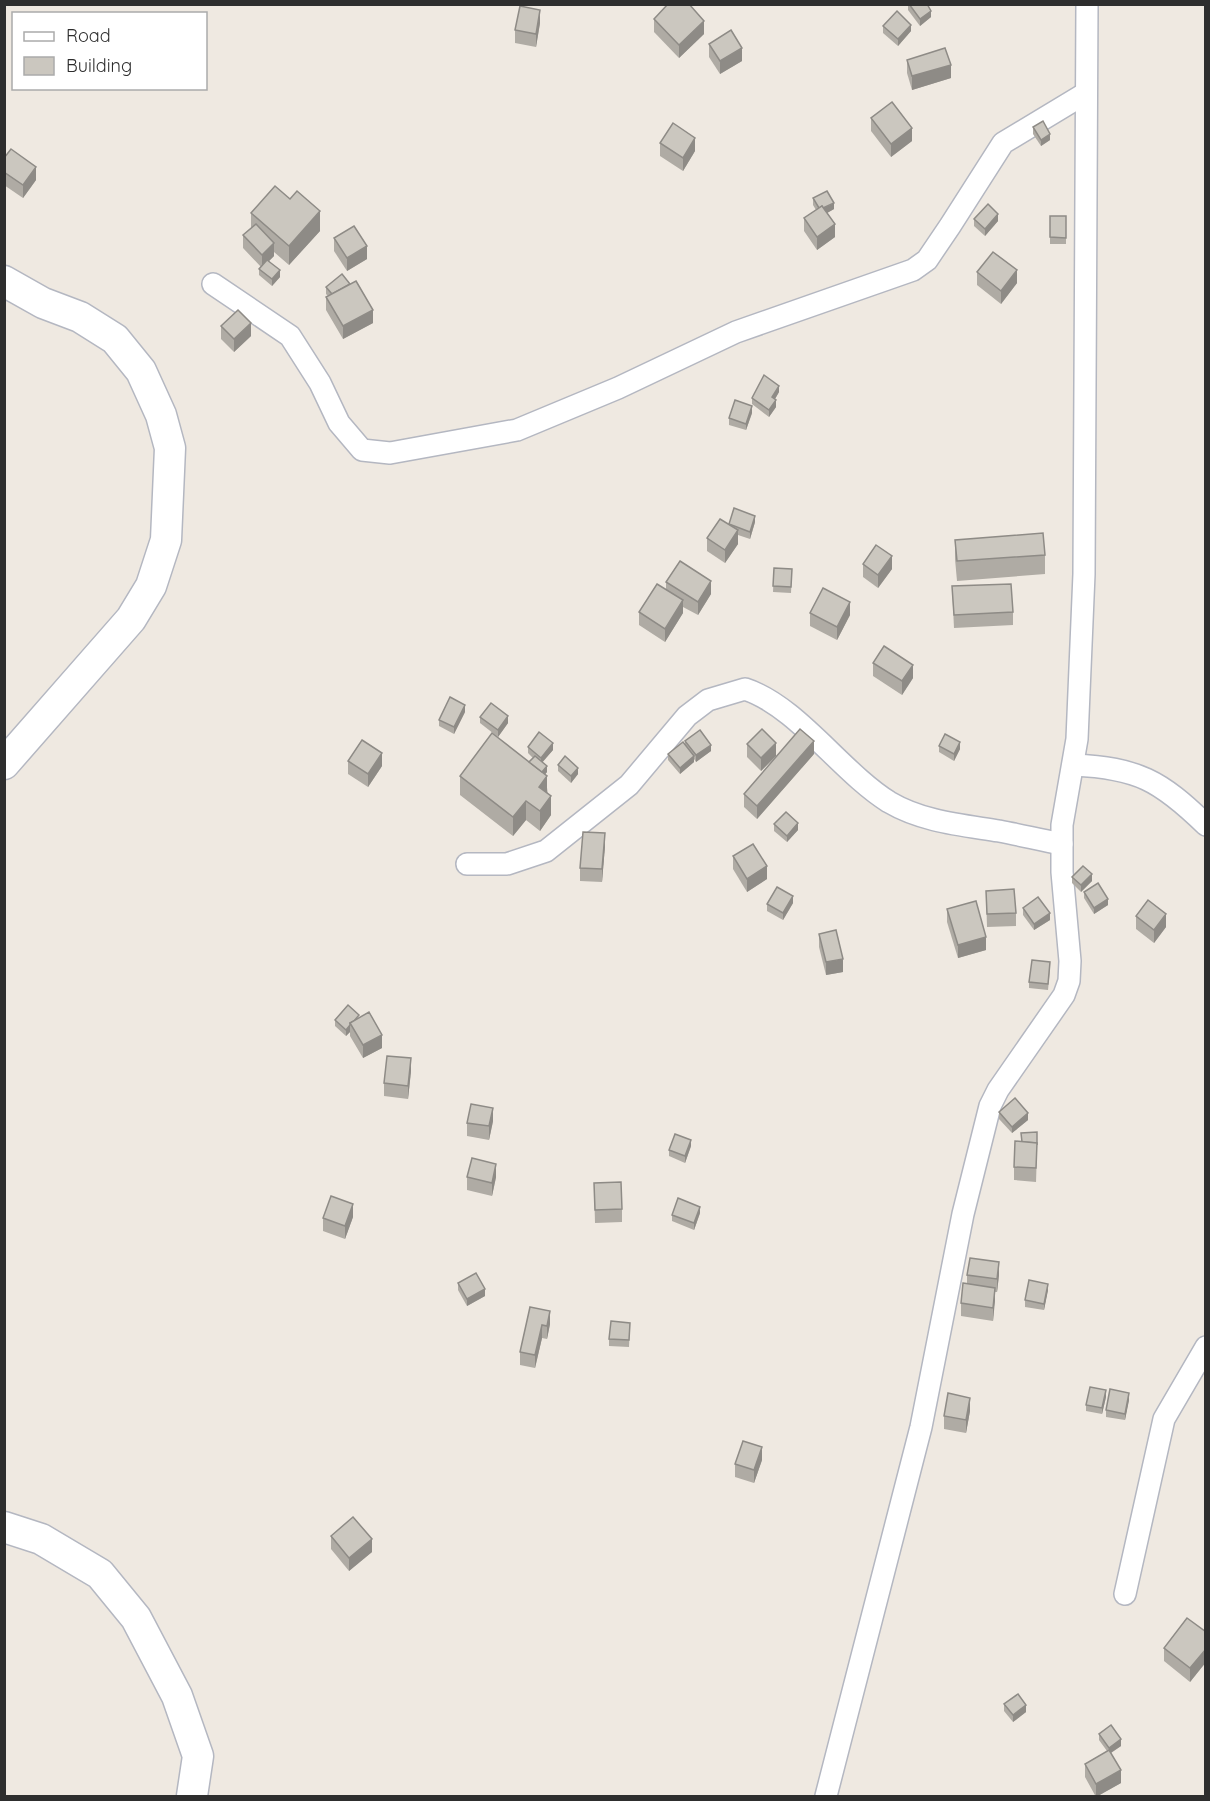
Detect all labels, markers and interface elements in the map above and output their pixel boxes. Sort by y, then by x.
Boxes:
legend [12,12,207,90]
text: Road [66,24,111,47]
text: Building [66,54,132,77]

